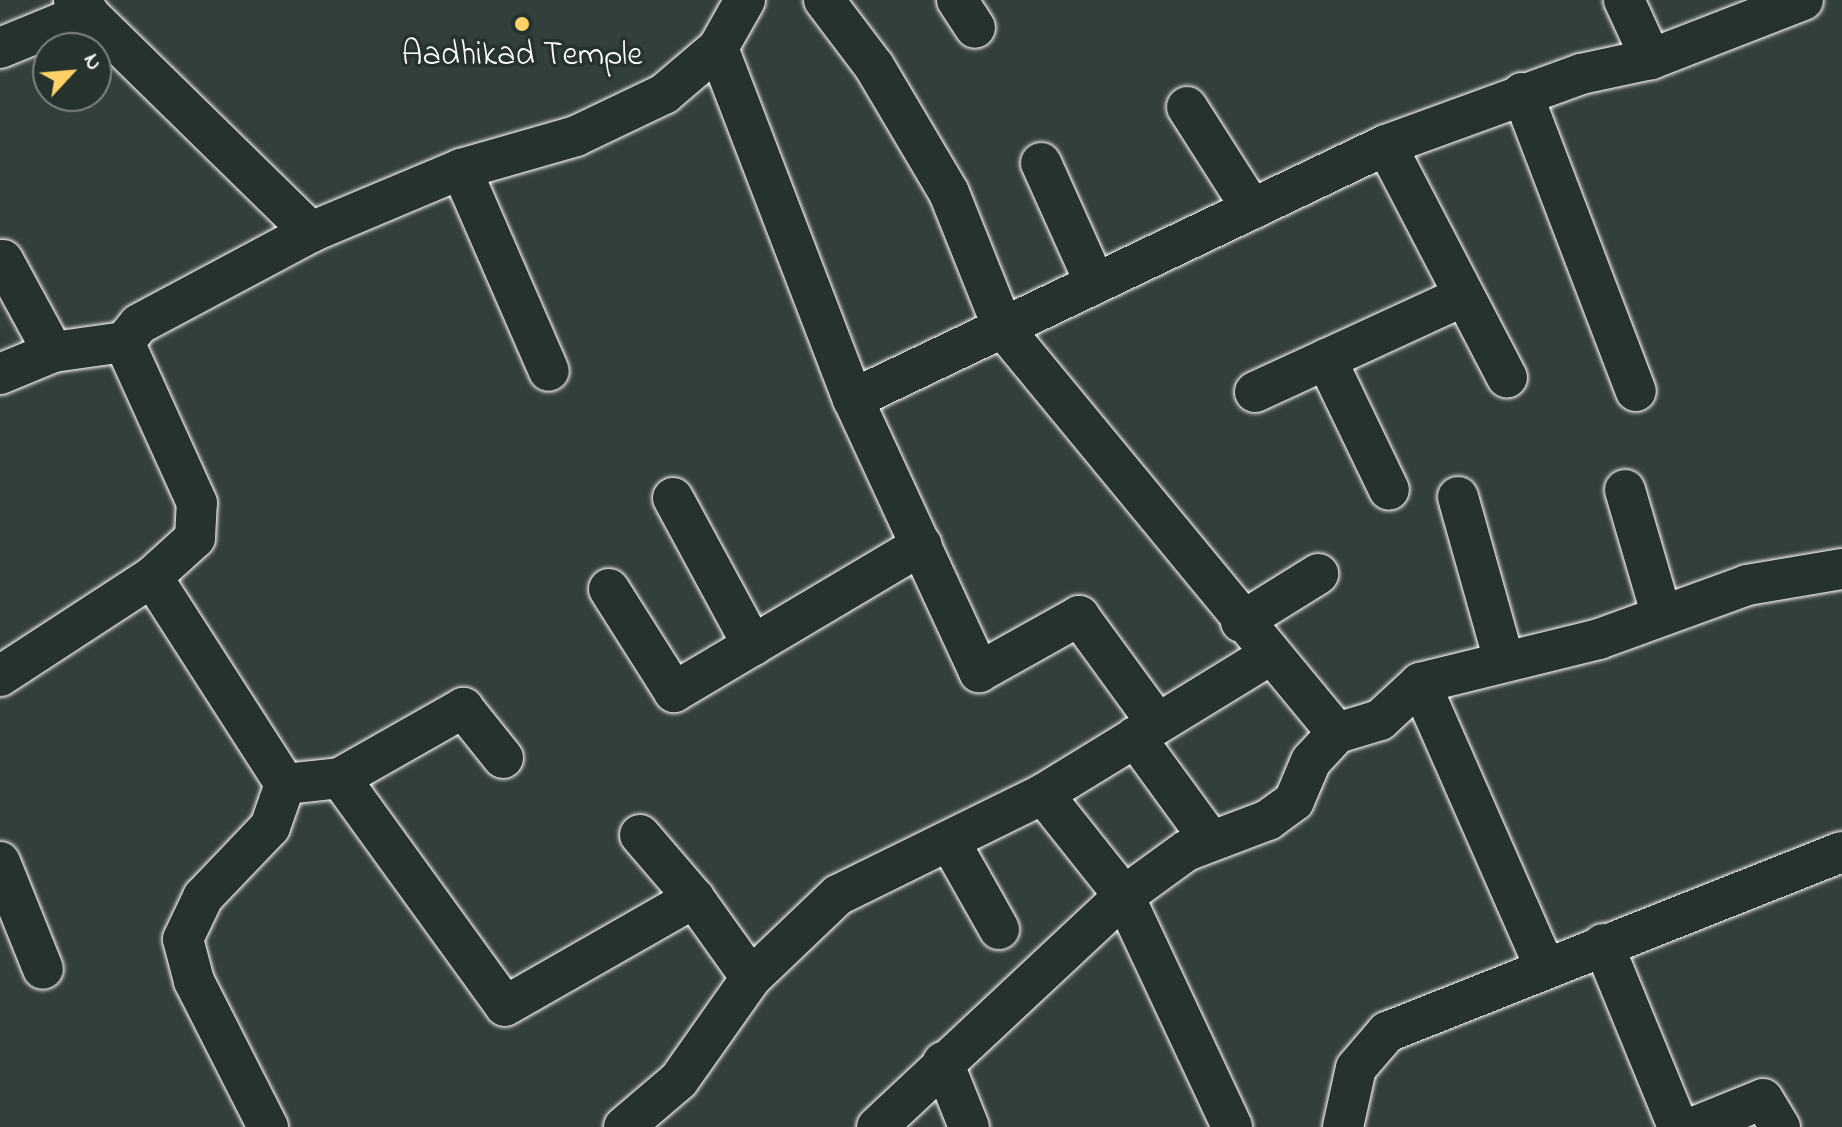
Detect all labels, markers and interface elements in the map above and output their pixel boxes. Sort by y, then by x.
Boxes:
marker: Aadhikad Temple [513,15,531,33]
north arrow [32,32,112,112]
place label: Aadhikad Temple [401,37,643,77]
text: N [74,49,109,76]

